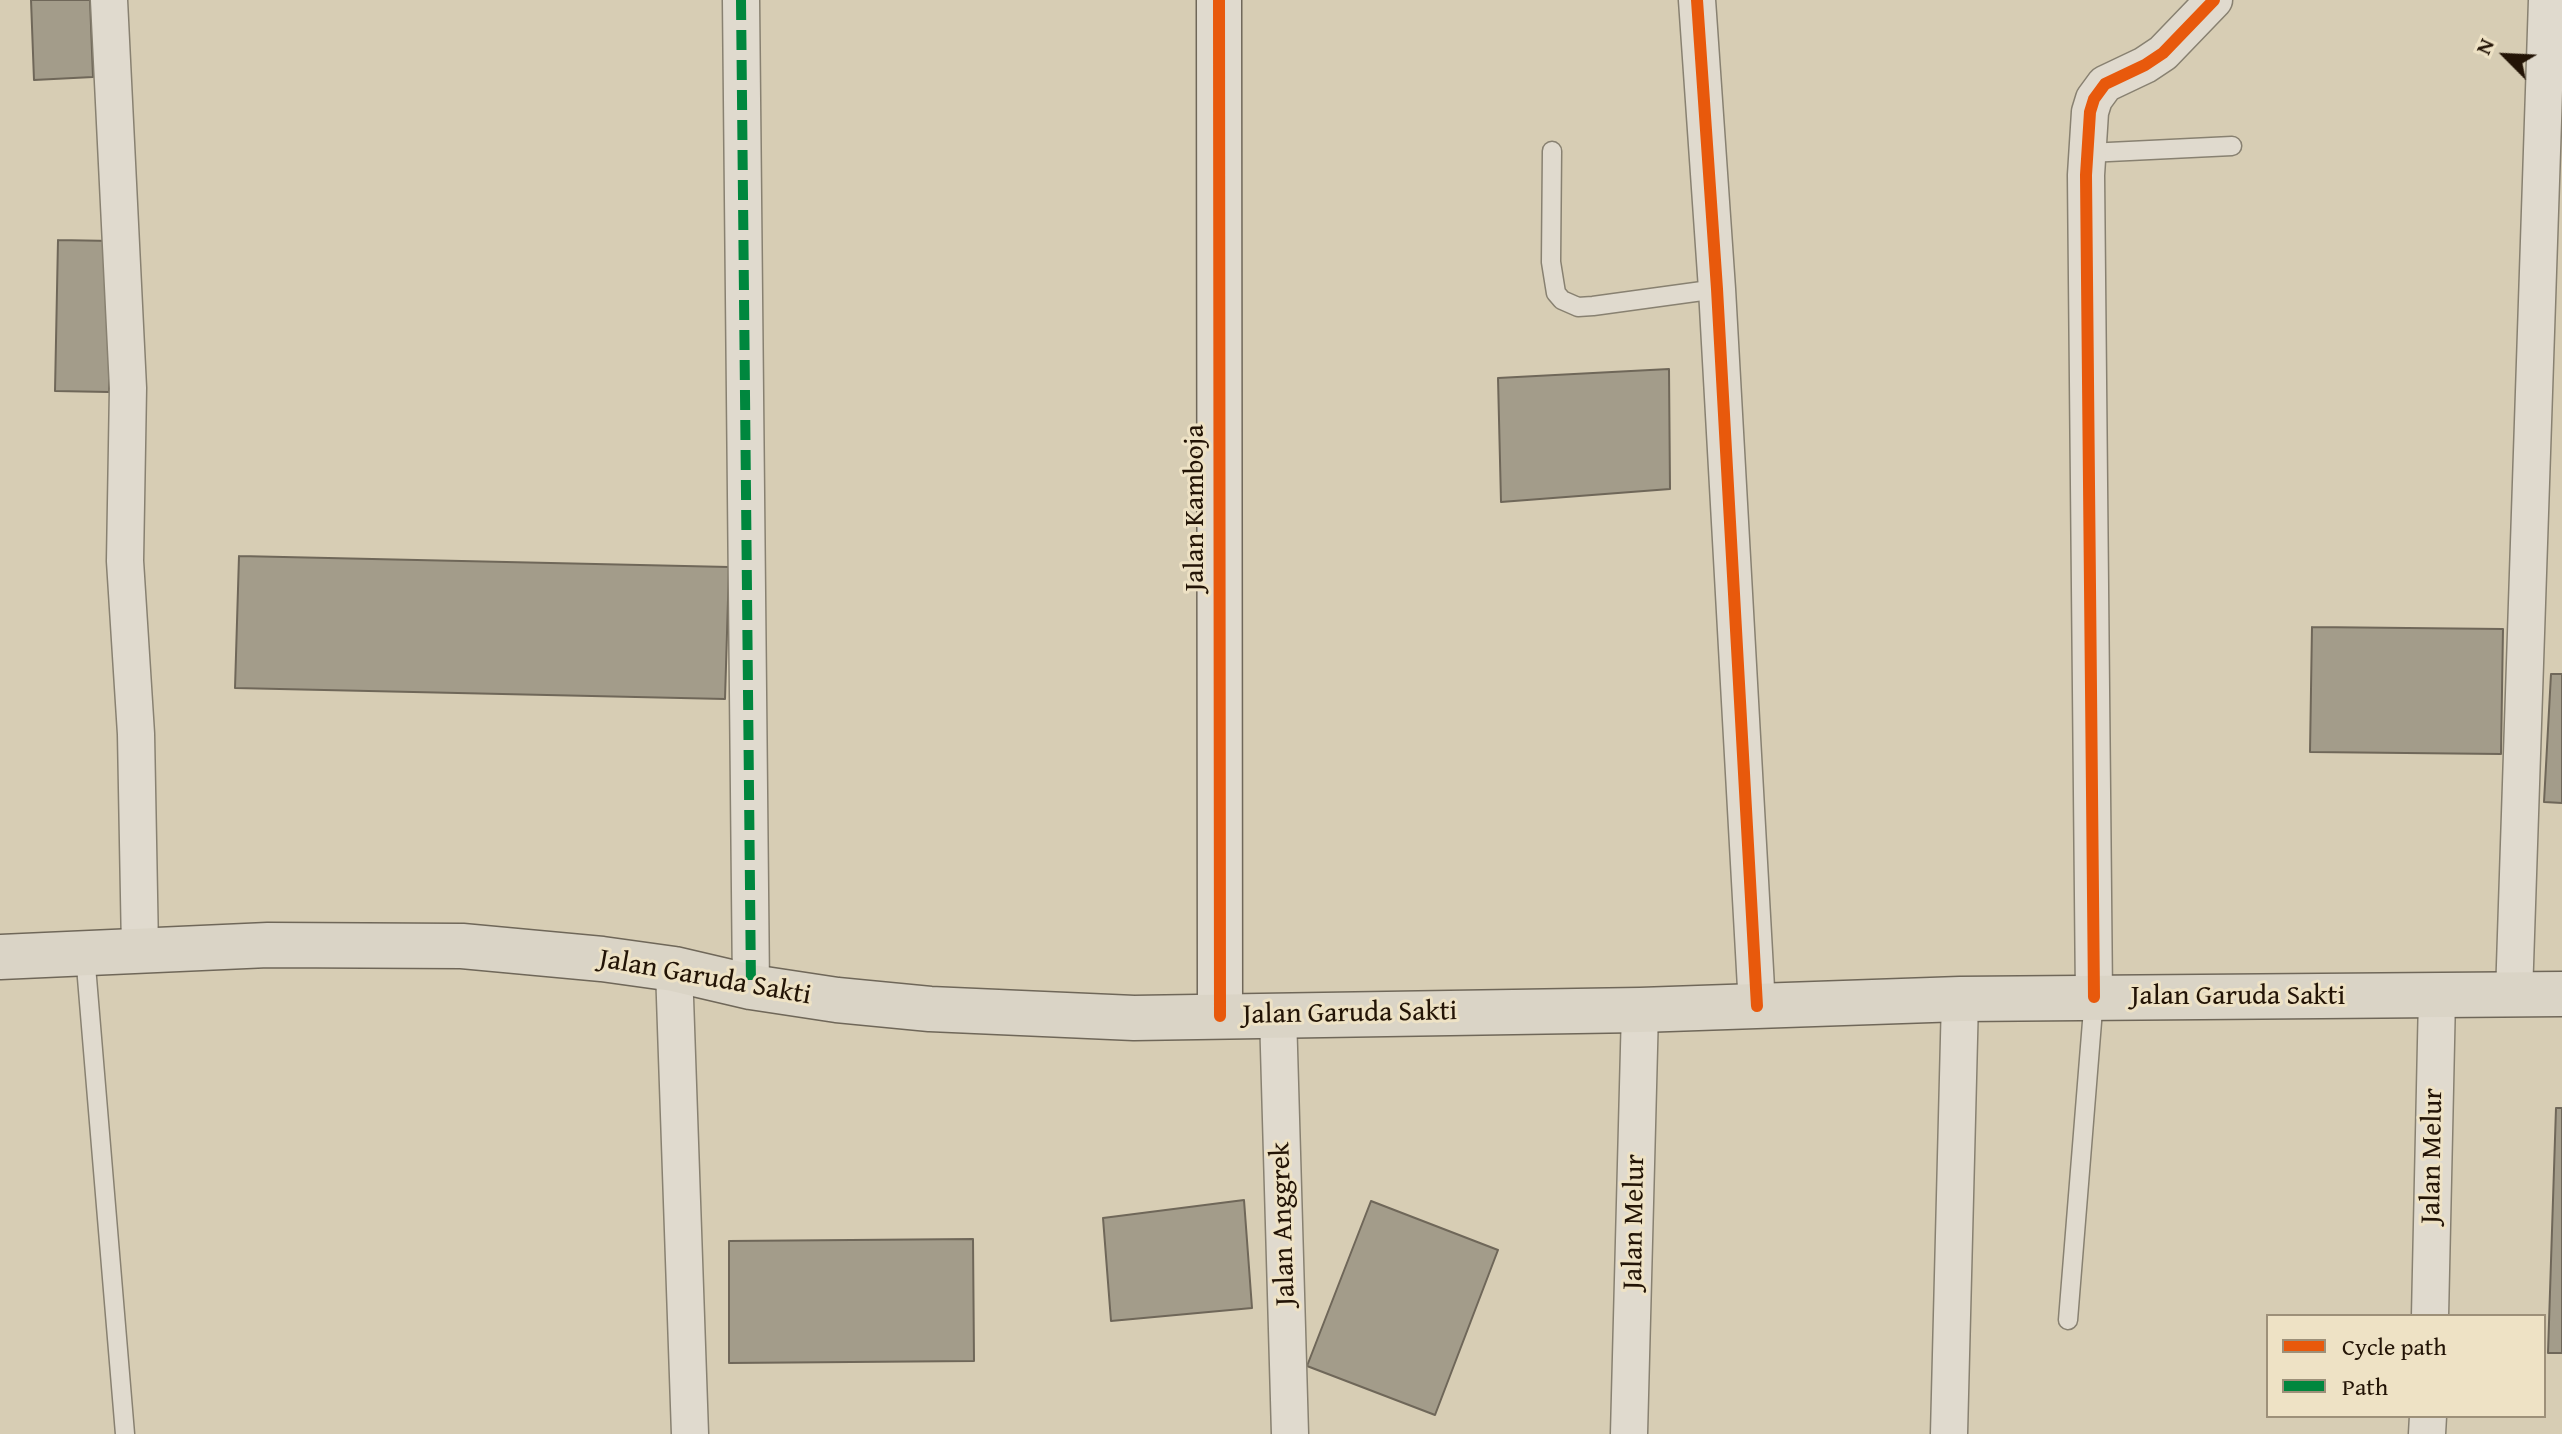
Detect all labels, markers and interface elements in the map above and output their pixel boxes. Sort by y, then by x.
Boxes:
north arrow [2466,16,2546,96]
text: N [2466,33,2502,59]
street label: Jalan Kamboja [1179,424,1213,592]
street label: Jalan Garuda Sakti [596,943,814,1013]
street label: Jalan Garuda Sakti [2131,980,2345,1014]
street label: Jalan Garuda Sakti [1242,995,1458,1033]
street label: Jalan Melur [2415,1088,2451,1224]
street label: Jalan Anggrek [1264,1141,1304,1307]
street label: Jalan Melur [1617,1154,1653,1290]
legend [2266,1314,2546,1418]
text: Cycle path [2342,1329,2447,1364]
text: Path [2342,1369,2388,1404]

